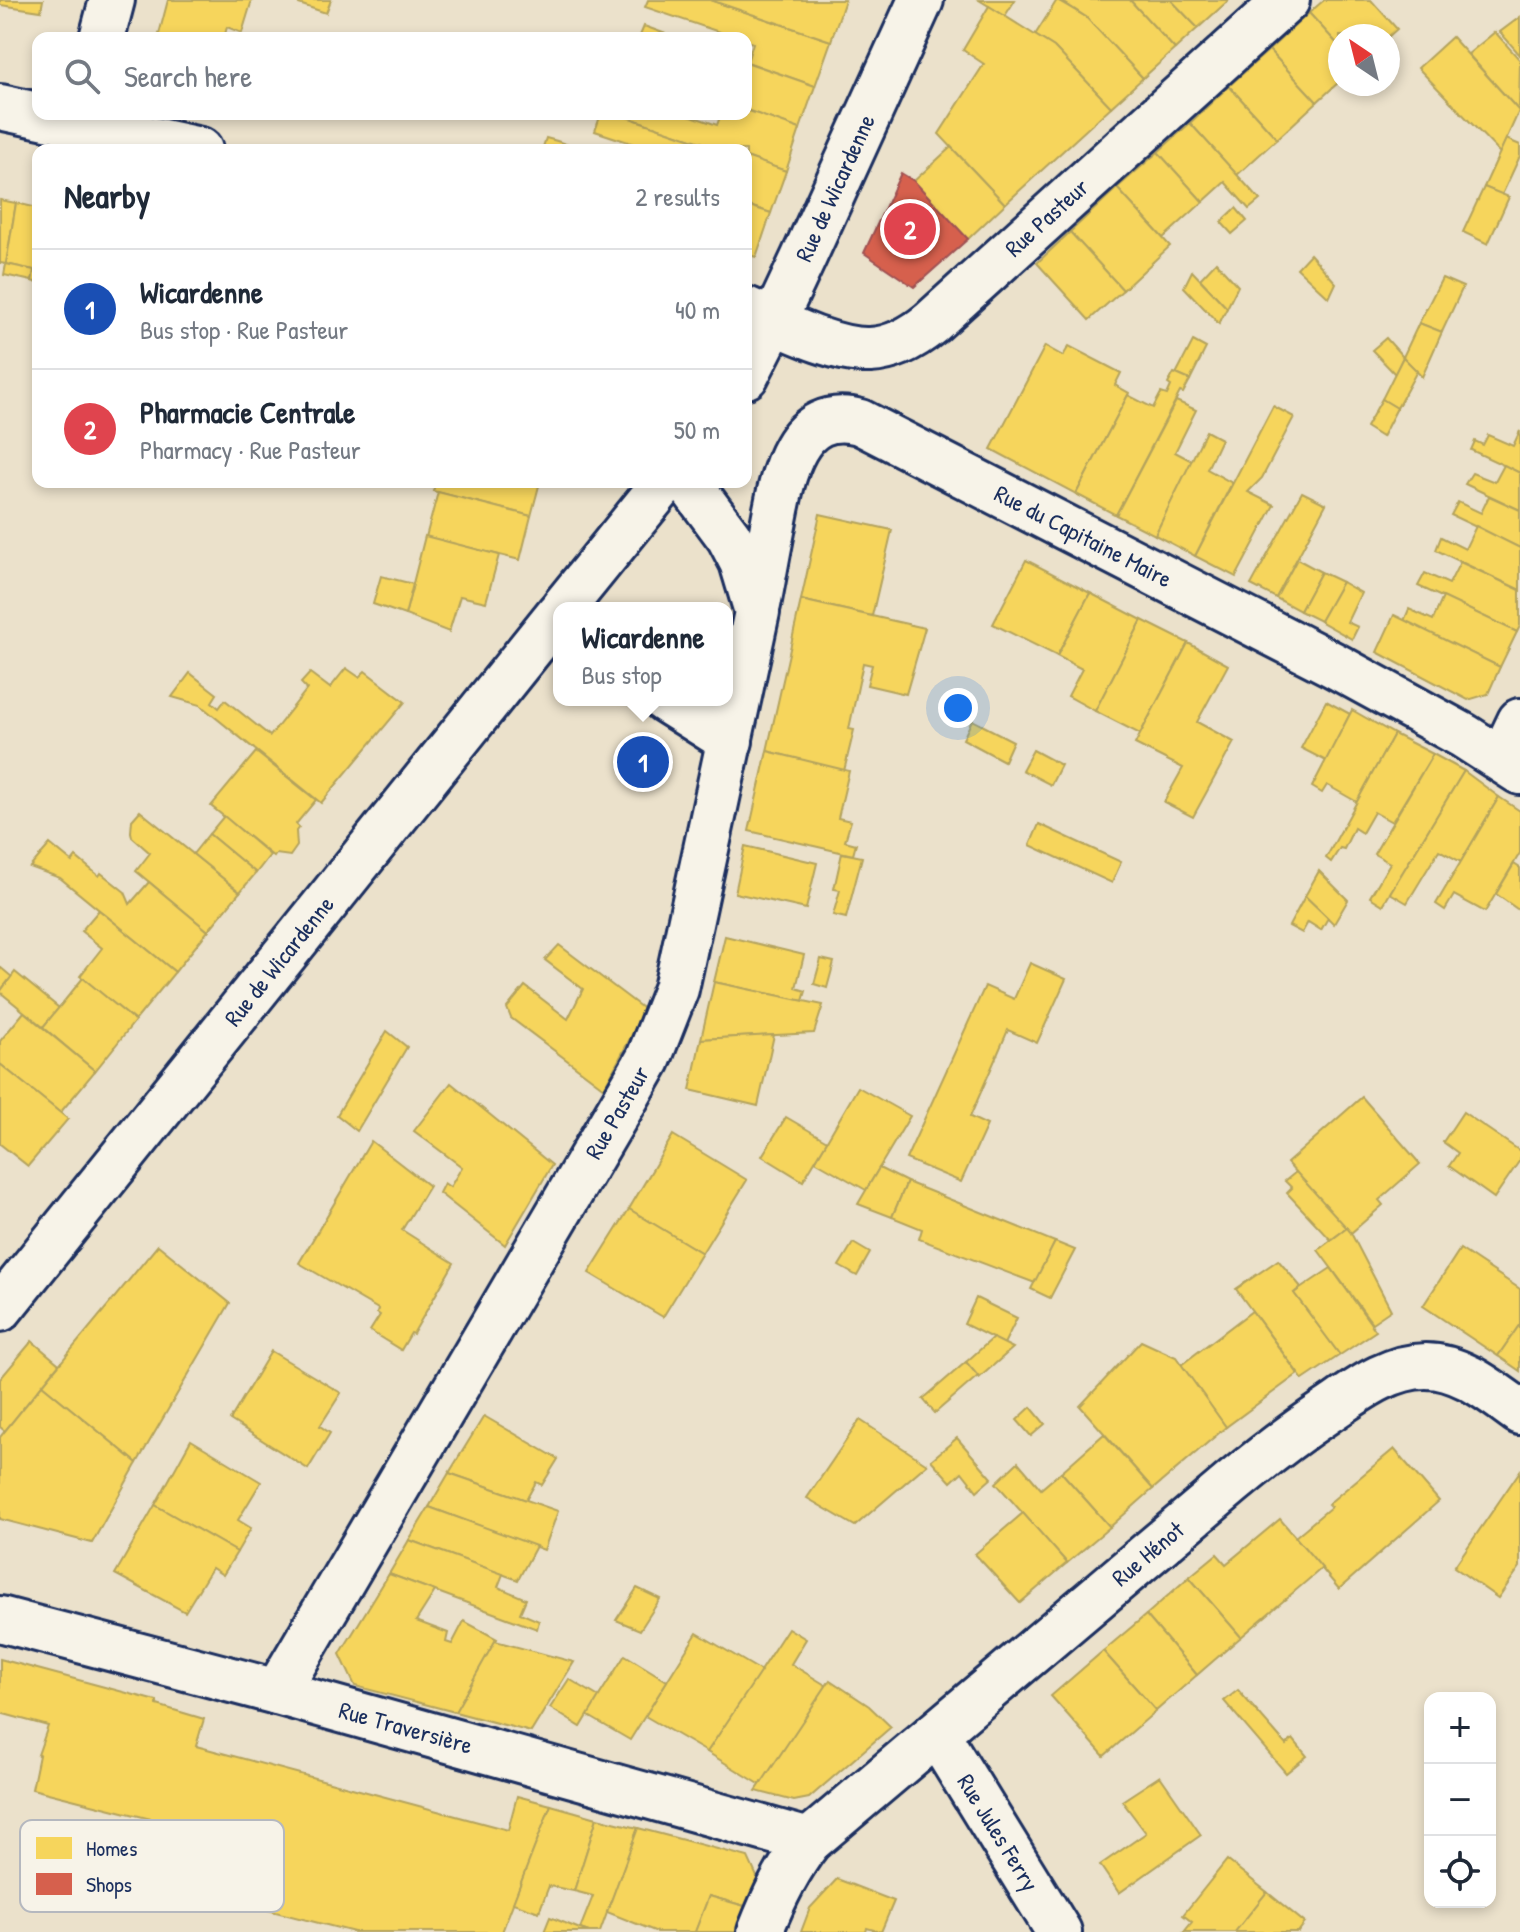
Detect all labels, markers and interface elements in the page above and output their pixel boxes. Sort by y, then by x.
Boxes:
north arrow [1328,24,1400,96]
search box [32,32,752,120]
icon: search [60,54,104,98]
text: Search here [124,56,252,96]
street label: Rue de Wicardenne [787,109,882,266]
street label: Rue Pasteur [998,171,1095,263]
text: Nearby [64,173,150,219]
text: 2 results [635,179,720,214]
pin: 2 [884,199,936,259]
text: Wicardenne [140,272,263,312]
text: 1 [85,292,95,327]
text: 40 m [675,292,720,327]
text: Bus stop · Rue Pasteur [140,312,348,347]
text: Pharmacie Centrale [140,392,355,432]
text: 2 [84,412,96,447]
text: 50 m [674,412,720,447]
text: Pharmacy · Rue Pasteur [140,432,361,467]
street label: Rue du Capitaine Maire [989,477,1178,594]
popup [553,602,733,706]
text: Wicardenne [582,617,704,657]
text: Bus stop [582,657,662,692]
your location [938,688,978,728]
pin: 1 [617,732,669,792]
street label: Rue de Wicardenne [216,889,341,1032]
street label: Rue Pasteur [577,1060,656,1164]
street label: Rue Hénot [1105,1513,1191,1593]
map controls [1424,1692,1496,1908]
button: + [1424,1692,1496,1764]
street label: Rue Traversière [336,1693,477,1761]
button: − [1424,1764,1496,1836]
street label: Rue Jules Ferry [950,1768,1047,1897]
legend [20,1820,284,1912]
text: Homes [86,1833,137,1863]
button: locate [1424,1836,1496,1908]
text: Shops [86,1869,132,1899]

